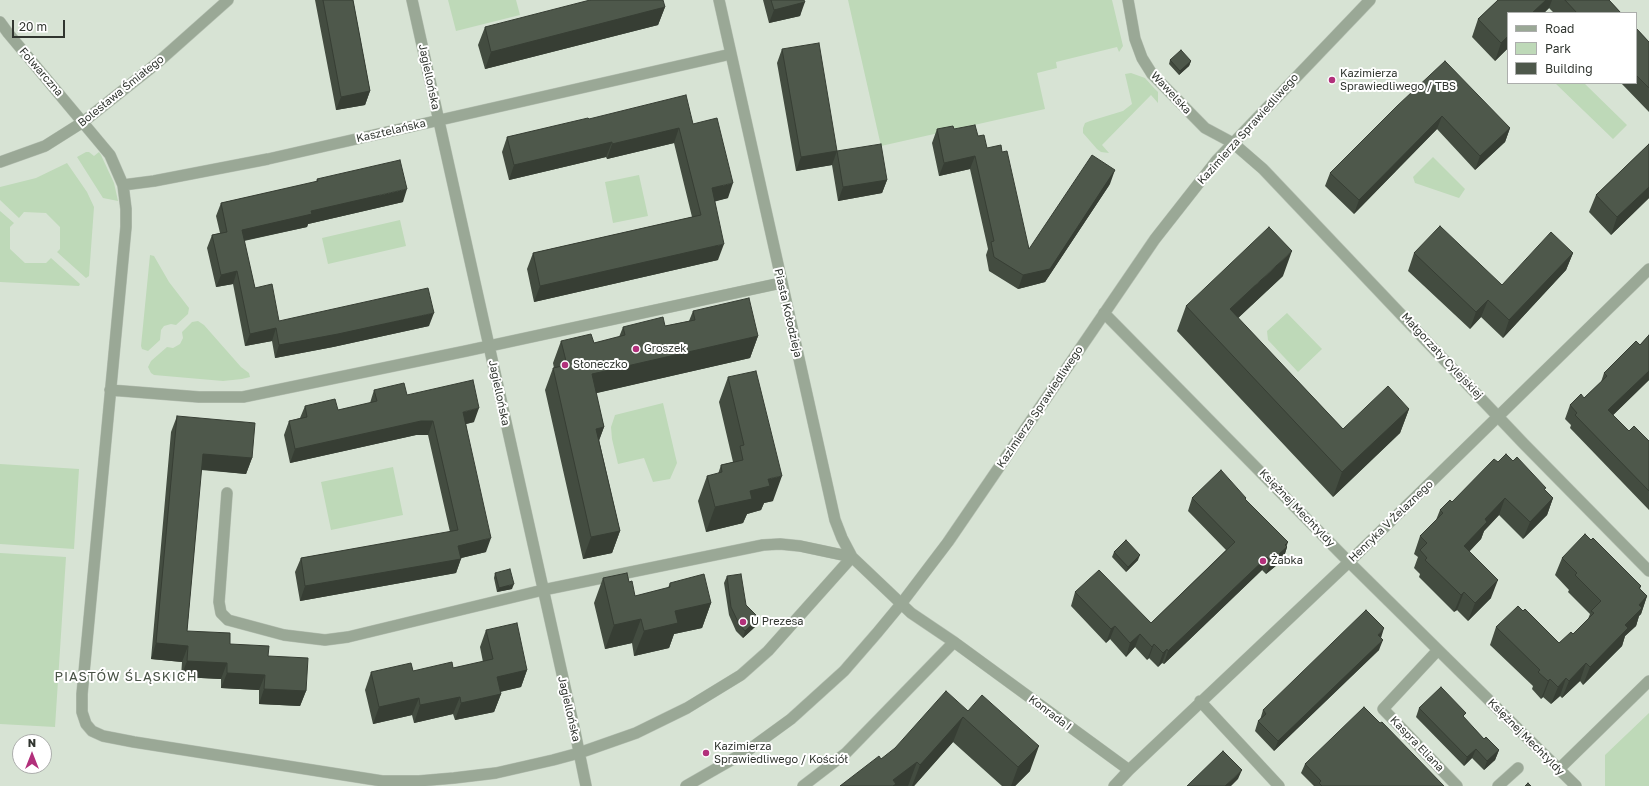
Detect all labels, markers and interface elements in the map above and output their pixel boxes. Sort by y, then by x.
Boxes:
scale bar [14,12,67,38]
legend [1507,12,1637,84]
text: 20 m [19,19,47,34]
text: Road [1545,21,1574,36]
text: Park [1545,41,1571,56]
street label: Jagiellońska [416,43,442,111]
street label: Folwarczna [16,45,66,99]
street label: Bolesława Śmiałego [76,52,166,130]
text: Building [1545,61,1593,76]
place label: Kazimierza Sprawiedliwego / TBS [1340,67,1456,93]
street label: Wawelska [1148,69,1194,117]
street label: Kazimierza Sprawiedliwego [1195,71,1301,187]
marker: Kazimierza Sprawiedliwego / TBS [1327,75,1337,85]
street label: Kasztelańska [355,117,427,145]
street label: Piasta Kołodzieja [771,267,805,359]
street label: Małgorzaty Cylejskiej [1399,310,1485,402]
place label: Groszek [644,342,687,356]
street label: Kazimierza Sprawiedliwego [994,343,1086,471]
marker: Groszek [631,344,641,354]
place label: Słoneczko [573,358,628,372]
street label: Jagiellońska [486,359,512,427]
marker: Słoneczko [560,360,570,370]
street label: Księżnej Mechtyldy [1257,466,1337,550]
street label: Henryka V Żelaznego [1346,477,1436,565]
place label: Żabka [1271,554,1303,568]
marker: Żabka [1258,556,1268,566]
place label: U Prezesa [751,615,804,629]
marker: U Prezesa [738,617,748,627]
district label: PIASTÓW ŚLĄSKICH [54,669,198,685]
street label: Jagiellońska [555,675,583,743]
street label: Konrada I [1026,693,1074,733]
street label: Księżnej Mechtyldy [1485,696,1567,778]
street label: Kaspra Eliana [1387,714,1447,774]
north arrow [12,734,52,774]
text: N [28,736,36,749]
place label: Kazimierza Sprawiedliwego / Kościół [714,740,848,766]
marker: Kazimierza Sprawiedliwego / Kościół [701,748,711,758]

